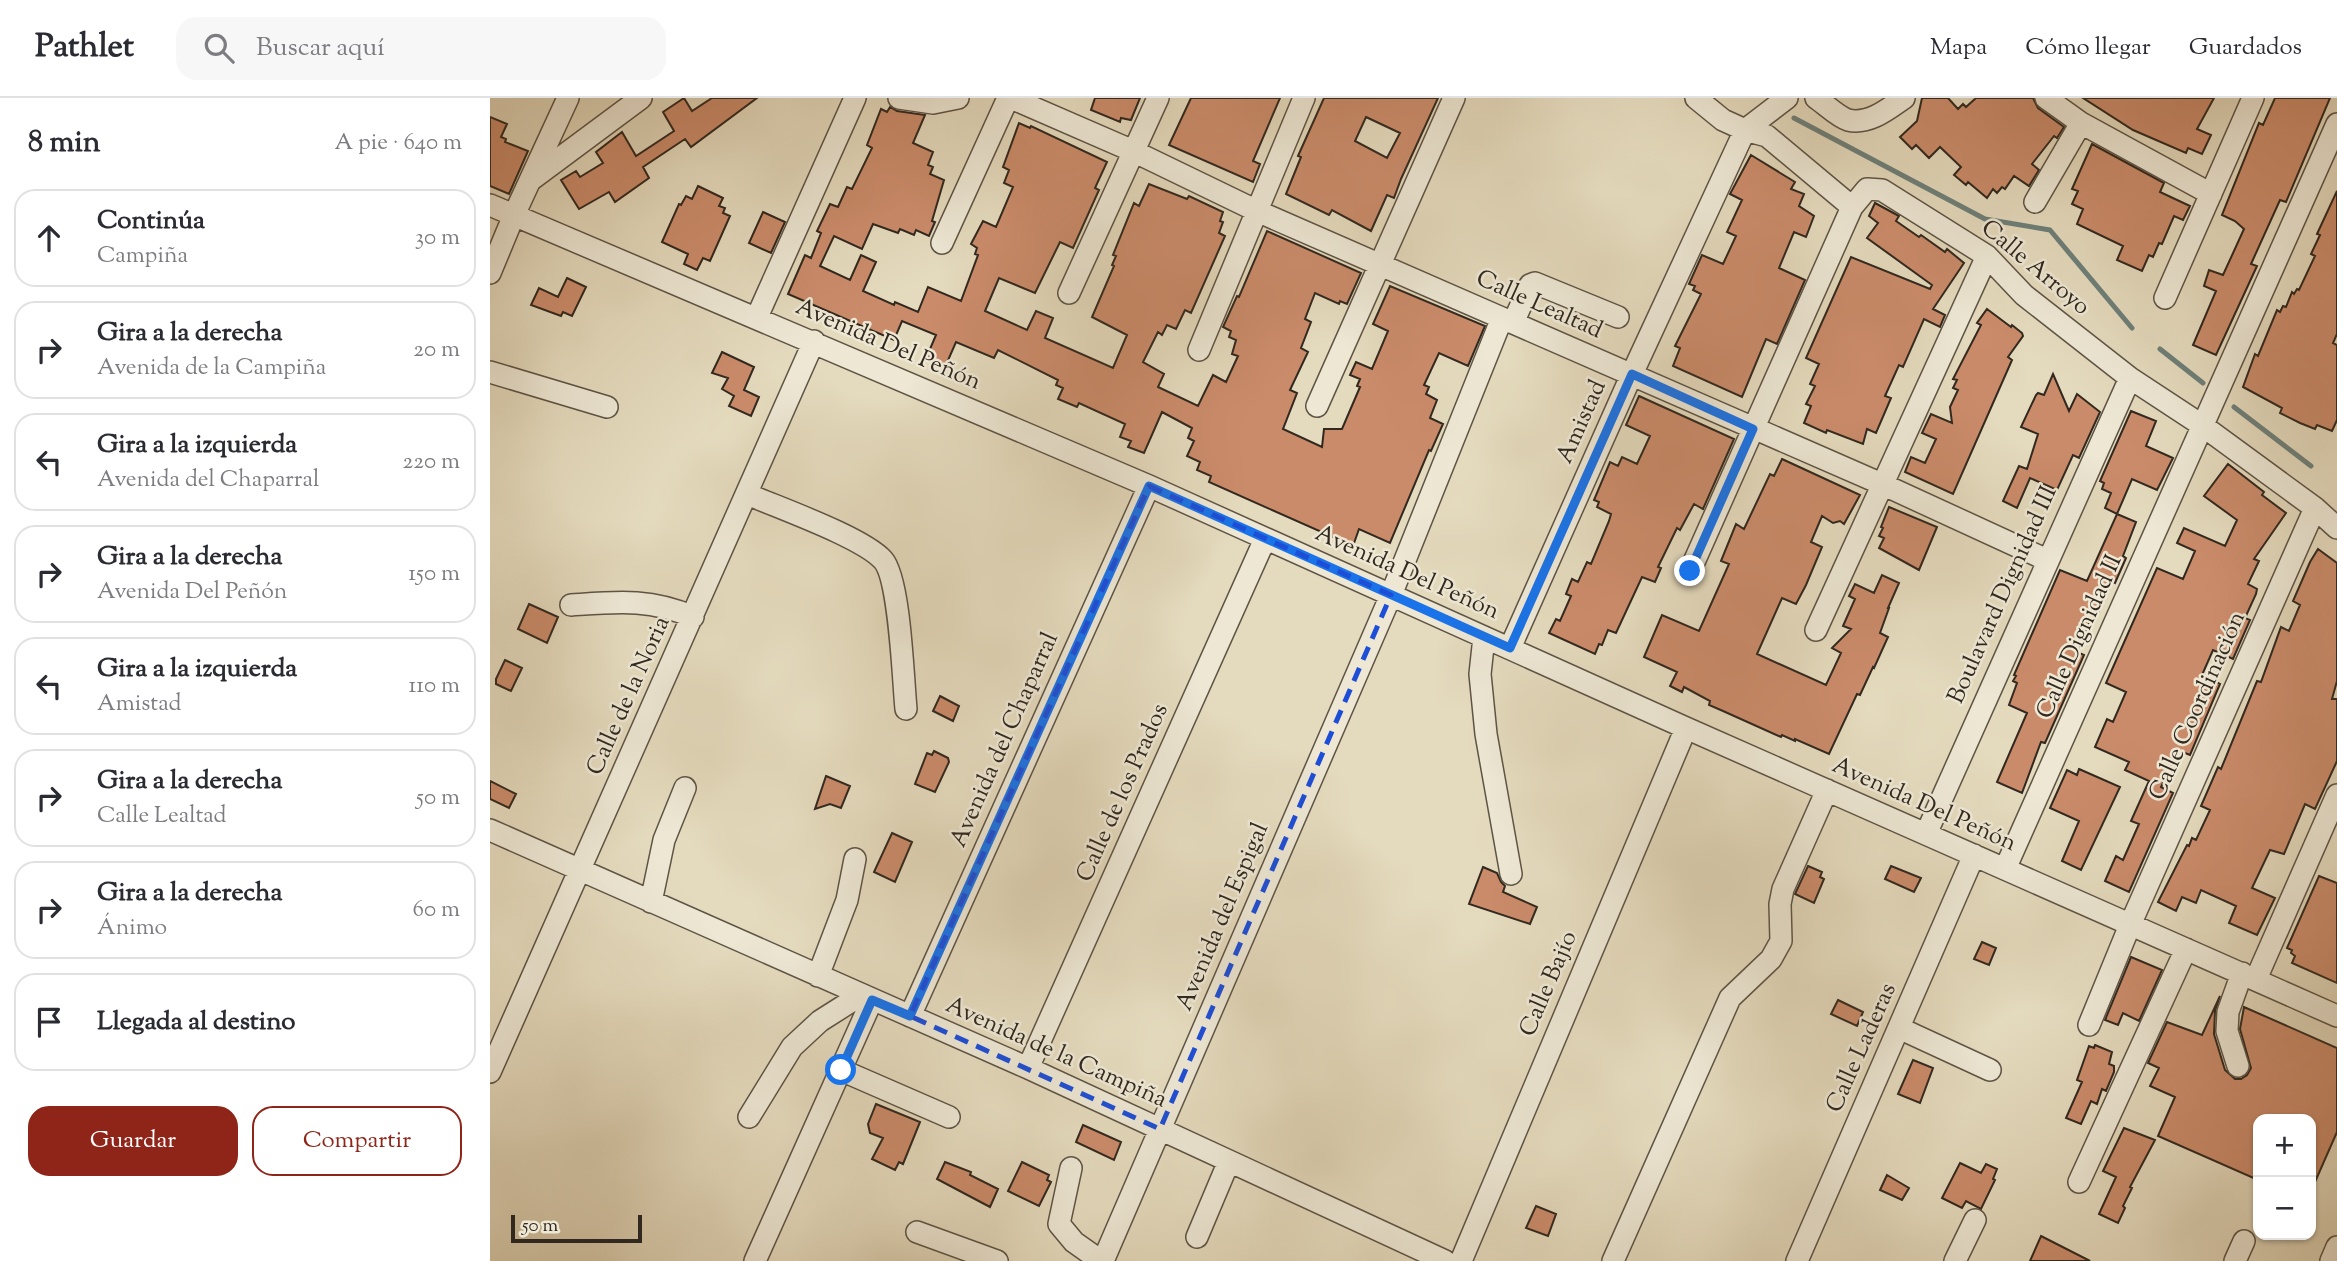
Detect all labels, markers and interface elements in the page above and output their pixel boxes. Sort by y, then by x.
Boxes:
search box [176,17,666,80]
text: Pathlet [35,24,134,72]
icon: search [200,29,238,67]
text: Buscar aquí [256,30,385,67]
text: Mapa [1930,31,1987,65]
text: Cómo llegar [2025,31,2151,65]
text: Guardados [2189,31,2302,65]
text: 8 min [28,122,100,165]
text: A pie · 640 m [334,127,462,160]
text: Continúa [97,203,205,240]
street label: Calle Arroyo [1973,212,2097,324]
icon: ahead [30,219,68,257]
text: 30 m [415,222,460,255]
text: Campiña [97,240,188,273]
street label: Calle Lealtad [1470,262,1608,348]
street label: Avenida Del Peñón [790,291,986,399]
text: Gira a la derecha [97,315,282,352]
icon: right [30,331,68,369]
text: 20 m [413,334,460,367]
text: Avenida de la Campiña [97,352,326,385]
street label: Amistad [1549,374,1616,469]
text: Gira a la izquierda [97,427,297,464]
icon: left [30,443,68,481]
text: 220 m [402,446,460,479]
text: Avenida del Chaparral [97,464,319,497]
street label: Boulavard Dignidad III [1940,480,2066,709]
street label: Avenida Del Peñón [1309,517,1505,629]
text: Gira a la derecha [97,539,282,576]
street label: Calle Dignidad II [2029,549,2131,725]
icon: right [30,555,68,593]
route end [1674,555,1705,586]
text: 150 m [408,558,460,591]
text: Avenida Del Peñón [97,576,287,609]
street label: Calle Coordinación [2141,606,2255,806]
street label: Calle de la Noria [579,611,679,781]
street label: Avenida del Chaparral [942,627,1068,853]
text: Gira a la izquierda [97,651,297,688]
icon: left [30,667,68,705]
text: 110 m [409,670,460,703]
text: Amistad [97,688,181,721]
street label: Calle de los Prados [1068,698,1178,888]
street label: Avenida Del Peñón [1826,749,2022,861]
text: Gira a la derecha [97,763,282,800]
icon: right [30,779,68,817]
text: 50 m [416,782,460,815]
text: Calle Lealtad [97,800,227,833]
street label: Avenida del Espigal [1168,817,1278,1016]
text: Gira a la derecha [97,875,282,912]
icon: right [30,891,68,929]
text: 60 m [412,894,460,927]
text: Ánimo [97,912,167,945]
street label: Calle Bajío [1511,926,1587,1042]
street label: Calle Laderas [1818,978,1906,1118]
street label: Avenida de la Campiña [940,989,1172,1117]
icon: arrive [30,1003,68,1041]
text: Llegada al destino [97,1004,295,1041]
route start [825,1054,856,1085]
button: Guardar [28,1106,238,1176]
button: Compartir [252,1106,462,1176]
map controls [2253,1114,2316,1240]
button: + [2253,1114,2316,1177]
button: − [2253,1177,2316,1240]
scale bar [511,1212,642,1244]
text: 50 m [522,1213,558,1240]

